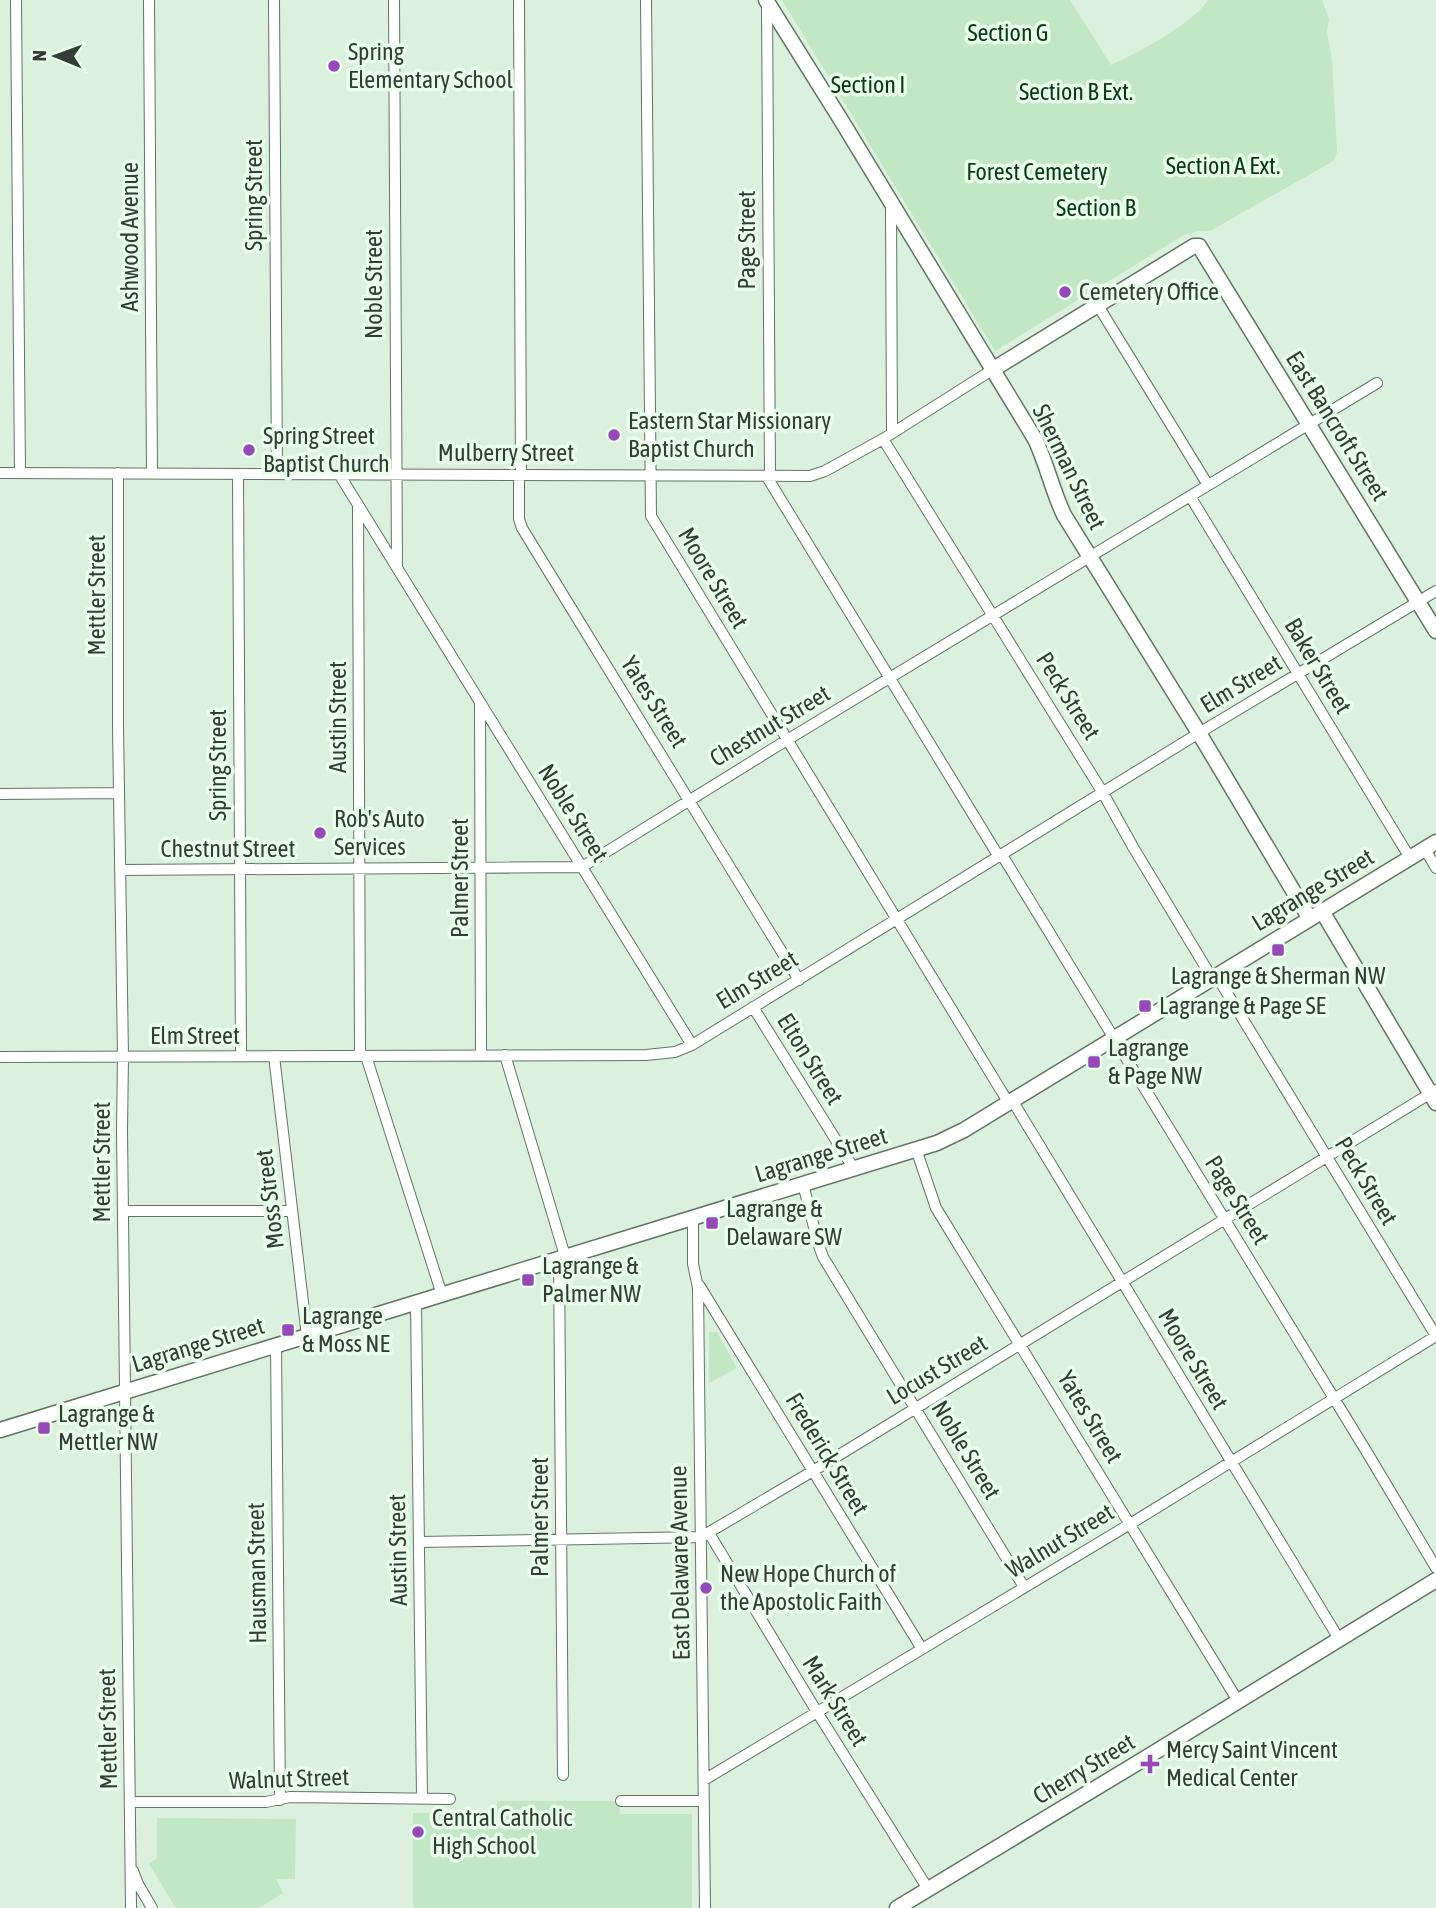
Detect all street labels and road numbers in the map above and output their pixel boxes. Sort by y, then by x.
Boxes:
street label: Spring Street [240,139,267,251]
street label: Ashwood Avenue [116,162,143,312]
street label: Page Street [733,190,760,290]
street label: Noble Street [360,229,387,339]
street label: East Bancroft Street [1281,346,1394,505]
street label: Sherman Street [1028,400,1111,534]
street label: Mulberry Street [438,439,574,466]
street label: Moore Street [673,523,754,633]
street label: Mettler Street [83,534,110,655]
street label: Baker Street [1279,613,1357,718]
street label: Peck Street [1031,647,1106,744]
street label: Elm Street [1195,649,1286,718]
street label: Yates Street [616,651,693,752]
street label: Austin Street [324,661,351,773]
street label: Chestnut Street [705,679,835,772]
street label: Spring Street [204,709,231,821]
street label: Noble Street [533,759,614,867]
street label: Palmer Street [446,818,473,938]
street label: Chestnut Street [161,835,295,862]
street label: Lagrange Street [1247,843,1378,936]
street label: Elm Street [711,945,802,1014]
street label: Elton Street [772,1008,849,1109]
street label: Elm Street [150,1022,240,1049]
street label: Mettler Street [88,1101,115,1222]
street label: Lagrange Street [751,1122,890,1187]
street label: Peck Street [1330,1132,1403,1230]
street label: Moss Street [250,1148,289,1250]
street label: Page Street [1200,1151,1275,1249]
street label: Moore Street [1153,1304,1234,1414]
street label: Lagrange Street [128,1312,267,1377]
street label: Locust Street [882,1329,992,1410]
street label: Yates Street [1052,1366,1128,1468]
street label: Frederick Street [780,1388,874,1520]
street label: Noble Street [927,1396,1006,1504]
street label: Palmer Street [526,1457,553,1577]
street label: East Delaware Avenue [664,1465,695,1661]
street label: Austin Street [383,1494,412,1606]
street label: Walnut Street [1001,1498,1118,1583]
street label: Hausman Street [242,1502,271,1644]
street label: Mark Street [797,1651,874,1751]
street label: Mettler Street [93,1668,122,1790]
street label: Cherry Street [1028,1728,1139,1809]
street label: Walnut Street [228,1763,350,1794]

